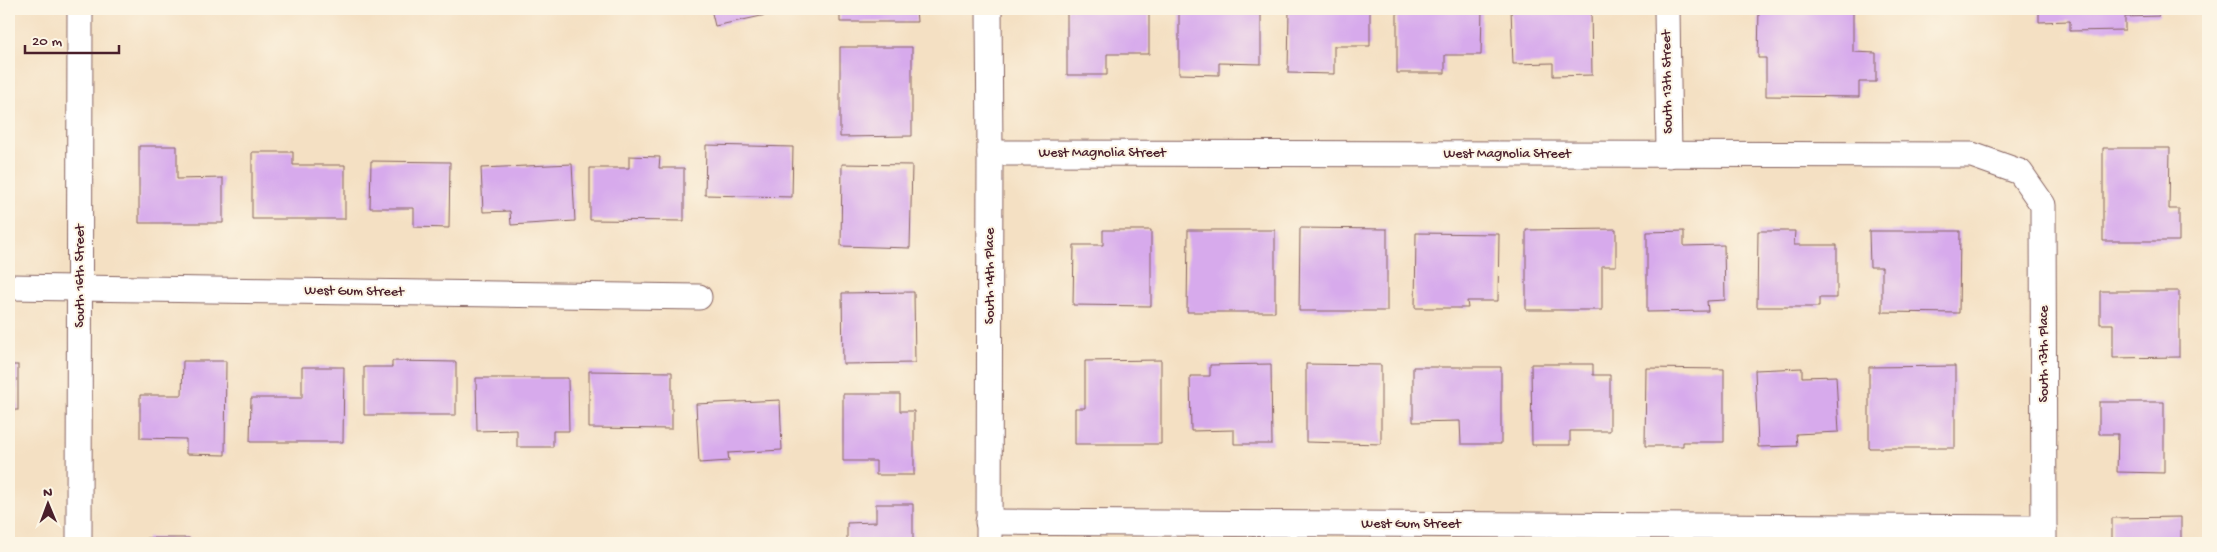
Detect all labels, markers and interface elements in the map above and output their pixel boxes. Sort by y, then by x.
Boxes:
scale bar [25,22,119,54]
street label: South 13th Street [1659,29,1677,134]
text: 20 m [32,33,62,51]
street label: West Magnolia Street [1038,145,1167,162]
street label: West Magnolia Street [1443,146,1572,163]
street label: South 16th Street [72,223,89,328]
street label: South 14th Place [982,227,999,324]
street label: West Gum Street [304,283,405,301]
street label: South 13th Place [2036,305,2053,402]
north arrow [22,480,72,530]
text: N [43,485,53,502]
street label: West Gum Street [1361,516,1462,533]

